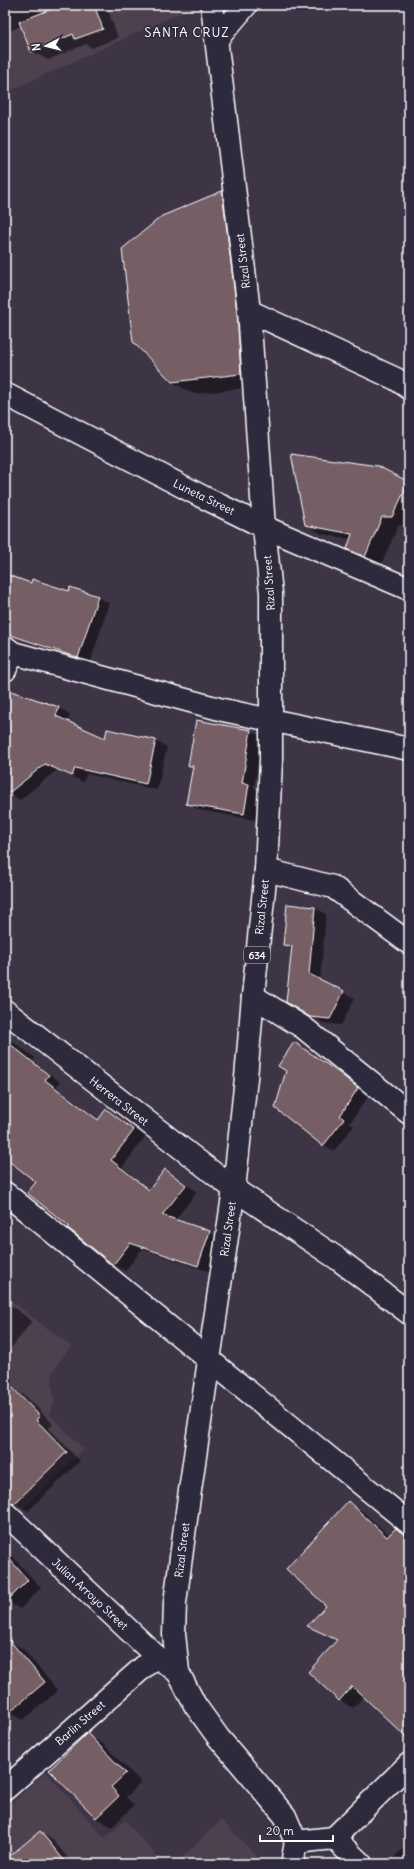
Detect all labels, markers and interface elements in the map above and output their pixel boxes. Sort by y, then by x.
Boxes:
district label: SANTA CRUZ [144,24,230,41]
north arrow [26,26,66,66]
text: N [29,43,43,52]
street label: Rizal Street [233,232,253,289]
street label: Luneta Street [171,476,237,518]
street label: Rizal Street [260,555,278,611]
street label: Rizal Street [252,878,272,935]
road number: 634 [244,947,270,963]
street label: Herrera Street [87,1074,151,1129]
street label: Rizal Street [217,1200,239,1257]
street label: Rizal Street [172,1521,192,1578]
street label: Julian Arroyo Street [49,1555,131,1633]
street label: Barlin Street [52,1697,108,1748]
scale bar [260,1817,333,1843]
text: 20 m [266,1823,294,1838]

